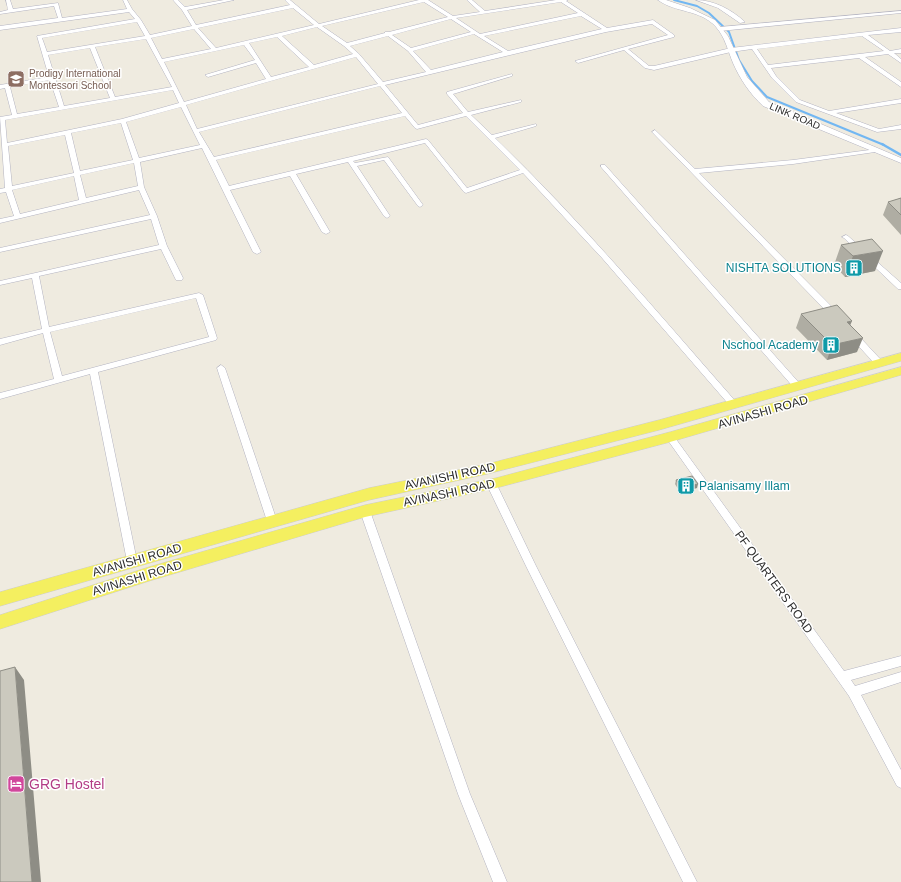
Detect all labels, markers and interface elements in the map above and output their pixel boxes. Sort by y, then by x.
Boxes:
place label: Prodigy International Montessori School [29,68,121,91]
school or university icon: Prodigy International Montessori School [6,69,26,89]
street label: LINK ROAD [768,100,822,132]
building icon: NISHTA SOLUTIONS [844,258,864,278]
place label: NISHTA SOLUTIONS [726,261,841,275]
building icon: Nschool Academy [821,335,841,355]
place label: Nschool Academy [722,338,818,352]
street label: AVINASHI ROAD [716,392,810,432]
street label: AVANISHI ROAD [403,459,497,492]
street label: AVINASHI ROAD [402,476,496,510]
building icon: Palanisamy Illam [676,476,696,496]
place label: Palanisamy Illam [699,479,790,493]
street label: PF QUARTERS ROAD [732,528,816,636]
street label: AVANISHI ROAD [91,540,184,579]
street label: AVINASHI ROAD [90,558,184,598]
hotel icon: GRG Hostel [6,774,26,794]
place label: GRG Hostel [29,776,104,792]

